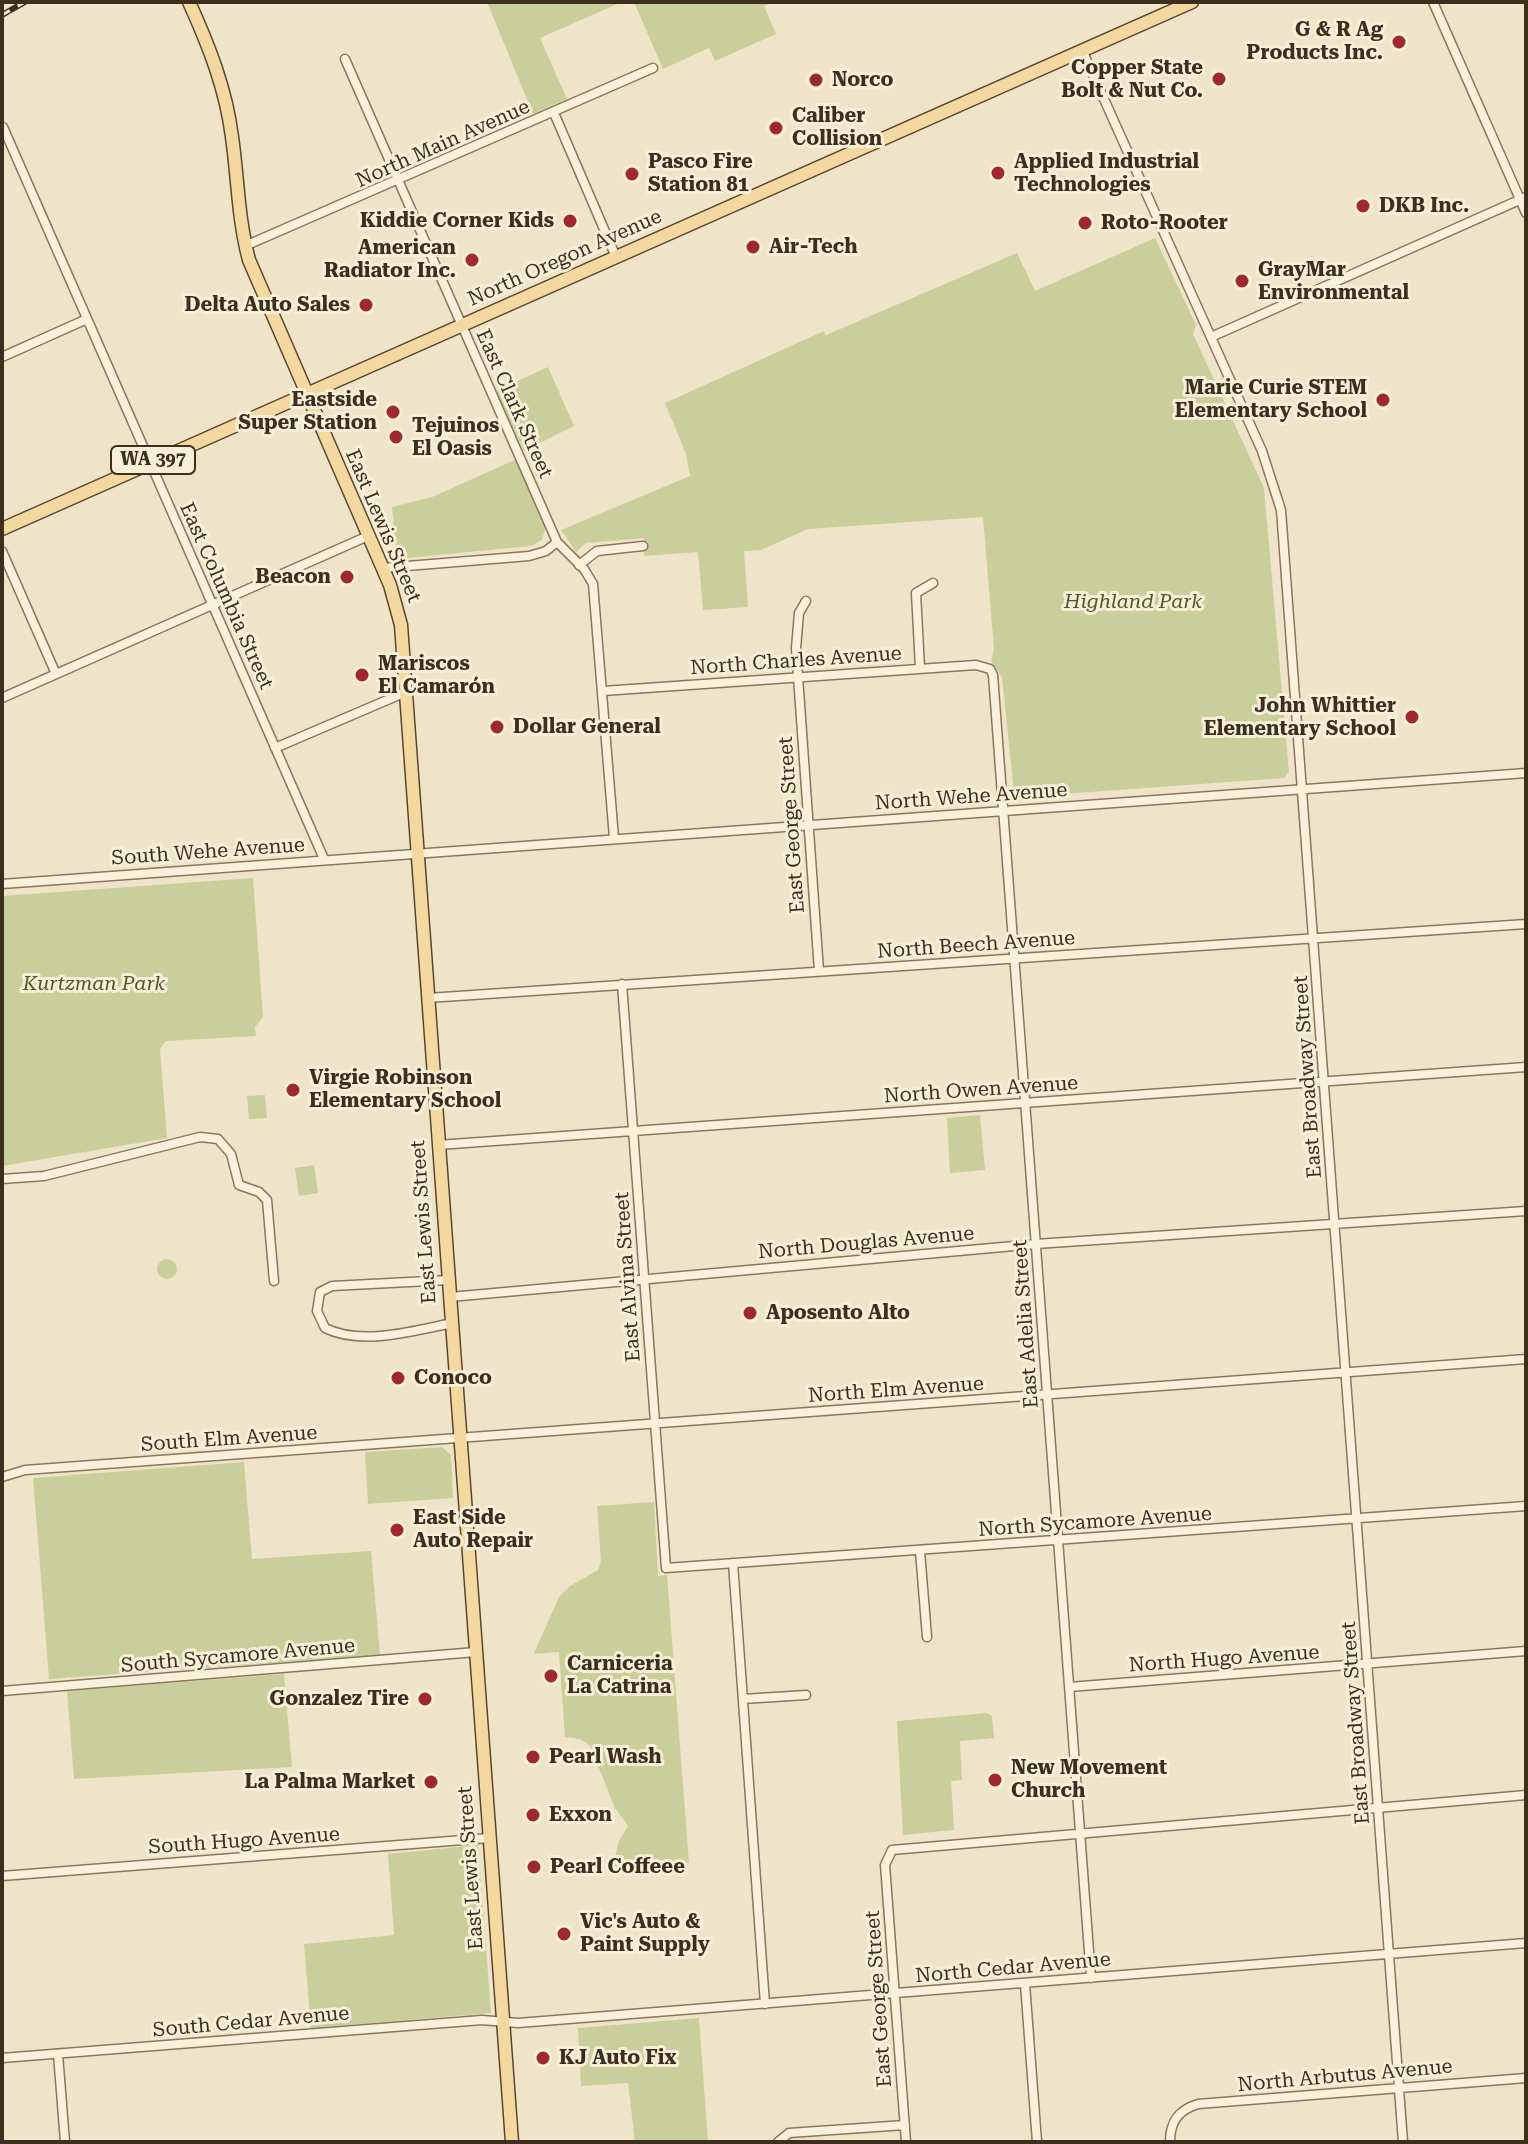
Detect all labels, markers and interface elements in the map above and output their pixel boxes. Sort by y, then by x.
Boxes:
place label: G & R Ag Products Inc. [1246,18,1383,65]
marker: G & R Ag Products Inc. [1390,33,1408,51]
place label: Copper State Bolt & Nut Co. [1061,56,1203,103]
place label: Norco [832,68,893,92]
marker: Copper State Bolt & Nut Co. [1210,70,1228,88]
marker: Norco [807,71,825,89]
street label: North Main Avenue [352,95,534,193]
place label: Caliber Collision [792,104,882,151]
marker: Caliber Collision [767,119,785,137]
place label: Pasco Fire Station 81 [648,150,753,197]
place label: Applied Industrial Technologies [1014,150,1199,197]
marker: Applied Industrial Technologies [989,164,1007,182]
marker: Pasco Fire Station 81 [623,165,641,183]
place label: DKB Inc. [1379,194,1469,218]
marker: DKB Inc. [1354,197,1372,215]
street label: North Oregon Avenue [464,204,666,312]
place label: Kiddie Corner Kids [360,209,554,233]
place label: Roto-Rooter [1101,211,1228,235]
marker: Kiddie Corner Kids [561,212,579,230]
marker: Roto-Rooter [1076,214,1094,232]
place label: Air-Tech [769,235,858,259]
place label: American Radiator Inc. [324,236,456,283]
marker: Air-Tech [744,238,762,256]
marker: American Radiator Inc. [463,251,481,269]
place label: GrayMar Environmental [1258,258,1409,305]
marker: GrayMar Environmental [1233,272,1251,290]
place label: Delta Auto Sales [184,293,350,317]
marker: Delta Auto Sales [357,296,375,314]
street label: East Clark Street [470,326,558,482]
place label: Marie Curie STEM Elementary School [1175,376,1367,423]
place label: Eastside Super Station [238,388,377,435]
marker: Marie Curie STEM Elementary School [1374,391,1392,409]
marker: Eastside Super Station [384,403,402,421]
place label: Tejuinos El Oasis [412,414,499,461]
marker: Tejuinos El Oasis [387,428,405,446]
road number: WA 397 [111,446,195,474]
street label: East Lewis Street [340,446,426,606]
street label: East Columbia Street [174,499,278,693]
place label: Beacon [255,565,331,589]
marker: Beacon [338,568,356,586]
park label: Highland Park [1064,590,1202,614]
street label: North Charles Avenue [690,642,902,680]
place label: Mariscos El Camarón [378,652,495,699]
marker: Mariscos El Camarón [353,666,371,684]
place label: John Whittier Elementary School [1204,694,1396,741]
marker: John Whittier Elementary School [1403,708,1421,726]
place label: Dollar General [513,715,661,739]
marker: Dollar General [488,718,506,736]
street label: East George Street [774,736,810,914]
street label: North Wehe Avenue [874,778,1068,816]
street label: South Wehe Avenue [110,833,306,871]
street label: North Beech Avenue [876,926,1076,964]
park label: Kurtzman Park [23,972,165,996]
street label: East Broadway Street [1289,975,1327,1179]
place label: Virgie Robinson Elementary School [309,1066,501,1113]
street label: North Owen Avenue [883,1071,1079,1109]
marker: Virgie Robinson Elementary School [284,1081,302,1099]
street label: East Lewis Street [406,1139,442,1305]
street label: East Alvina Street [610,1191,646,1363]
street label: North Douglas Avenue [757,1222,975,1264]
street label: East Adelia Street [1008,1239,1044,1409]
place label: Aposento Alto [766,1301,910,1325]
marker: Aposento Alto [741,1304,759,1322]
place label: Conoco [414,1366,492,1390]
marker: Conoco [389,1369,407,1387]
street label: North Elm Avenue [807,1372,985,1408]
street label: South Elm Avenue [140,1421,318,1457]
street label: North Sycamore Avenue [977,1502,1213,1542]
place label: East Side Auto Repair [413,1506,533,1553]
marker: East Side Auto Repair [388,1521,406,1539]
street label: East Broadway Street [1337,1621,1375,1825]
street label: South Sycamore Avenue [120,1634,356,1678]
street label: North Hugo Avenue [1128,1640,1320,1678]
place label: Carniceria La Catrina [567,1652,673,1699]
marker: Carniceria La Catrina [542,1667,560,1685]
place label: Gonzalez Tire [269,1687,409,1711]
marker: Gonzalez Tire [416,1690,434,1708]
place label: Pearl Wash [549,1745,662,1769]
marker: Pearl Wash [524,1748,542,1766]
place label: New Movement Church [1011,1756,1167,1803]
place label: La Palma Market [244,1770,415,1794]
marker: New Movement Church [986,1771,1004,1789]
marker: La Palma Market [422,1773,440,1791]
street label: East Lewis Street [453,1785,489,1951]
place label: Exxon [549,1803,612,1827]
marker: Exxon [524,1806,542,1824]
street label: South Hugo Avenue [147,1822,341,1860]
place label: Pearl Coffeee [550,1855,685,1879]
marker: Pearl Coffeee [525,1858,543,1876]
place label: Vic's Auto & Paint Supply [580,1910,710,1957]
street label: East George Street [861,1910,897,2088]
marker: Vic's Auto & Paint Supply [555,1925,573,1943]
street label: North Cedar Avenue [914,1947,1112,1989]
street label: South Cedar Avenue [152,2001,350,2043]
place label: KJ Auto Fix [559,2046,676,2070]
marker: KJ Auto Fix [534,2049,552,2067]
street label: North Arbutus Avenue [1236,2055,1454,2097]

